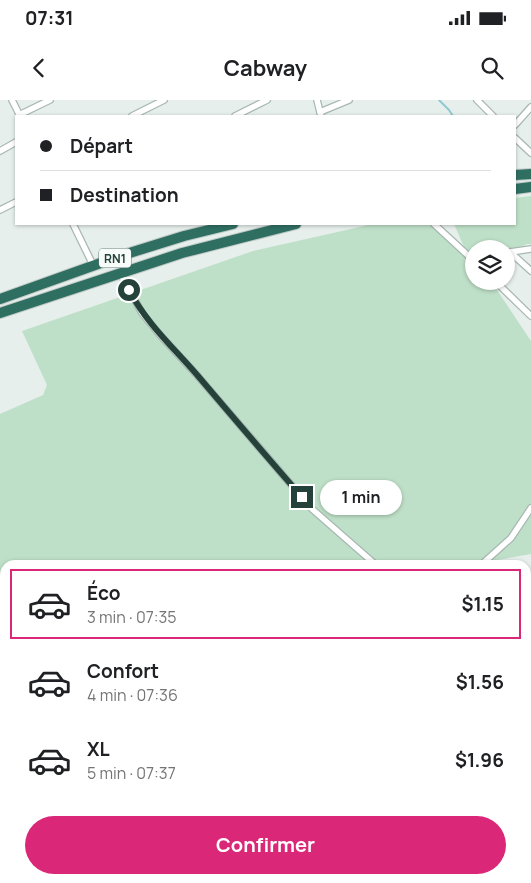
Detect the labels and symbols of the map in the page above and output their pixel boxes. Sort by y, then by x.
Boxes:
road number: RN1 [99,248,131,268]
route start [118,279,140,301]
callout: 1 min [320,480,402,514]
route end [291,486,313,508]

